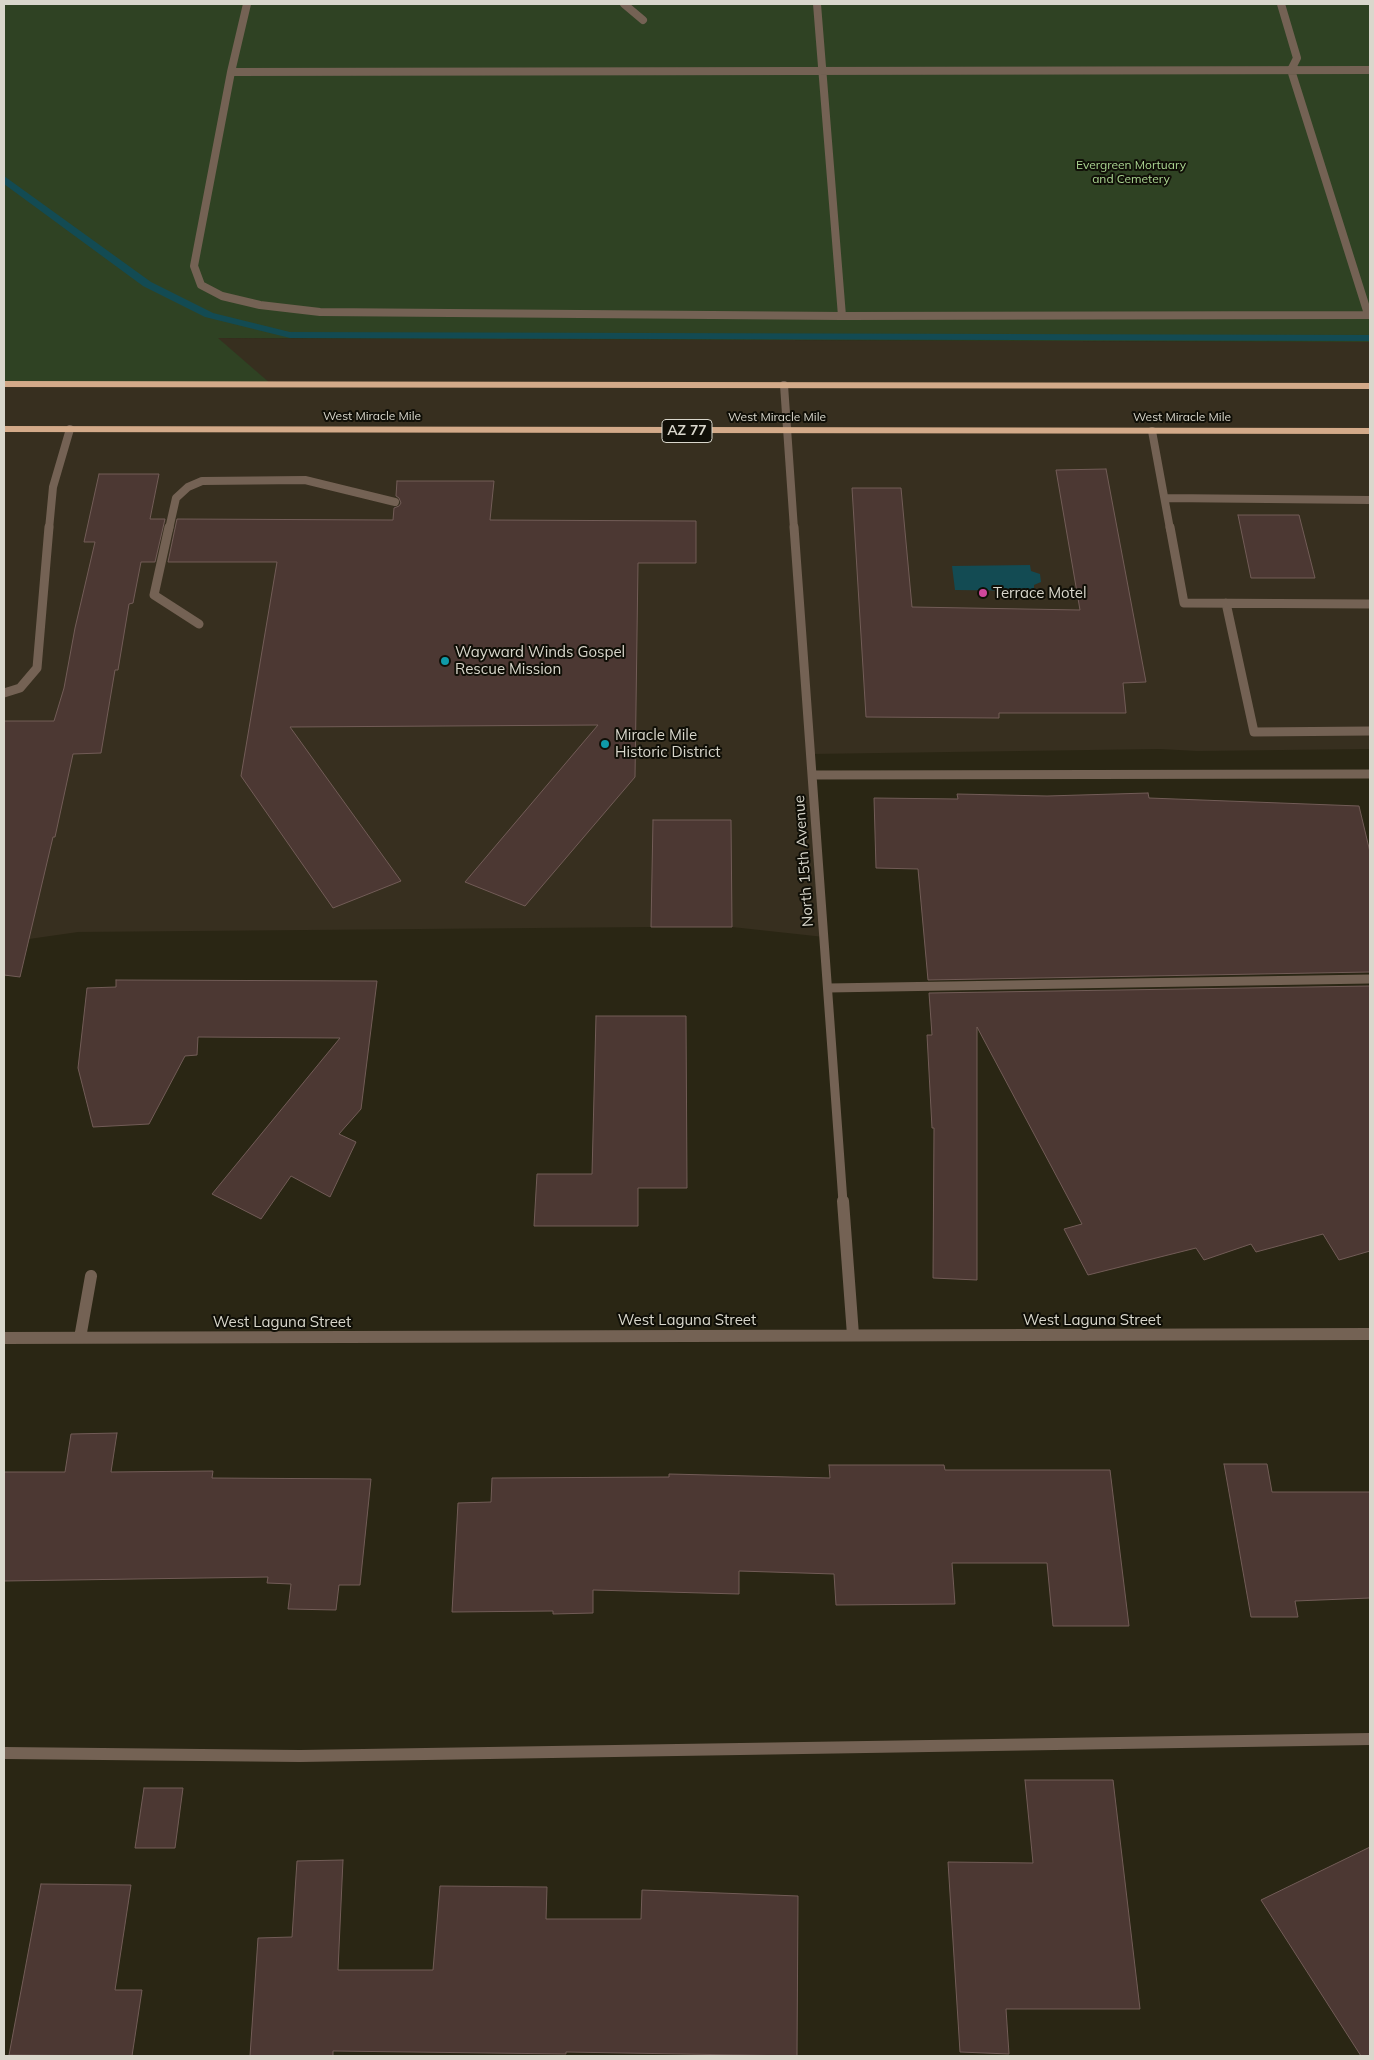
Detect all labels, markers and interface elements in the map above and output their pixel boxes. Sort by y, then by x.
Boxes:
park label: Evergreen Mortuary and Cemetery [1076,158,1186,186]
street label: West Miracle Mile [323,409,421,423]
street label: West Miracle Mile [728,410,826,424]
street label: West Miracle Mile [1133,410,1231,424]
road number: AZ 77 [662,420,712,442]
place label: Terrace Motel [993,584,1087,602]
marker: Terrace Motel [977,587,989,599]
place label: Wayward Winds Gospel Rescue Mission [455,643,625,678]
marker: Wayward Winds Gospel Rescue Mission [439,655,451,667]
place label: Miracle Mile Historic District [615,726,721,761]
marker: Miracle Mile Historic District [599,738,611,750]
street label: North 15th Avenue [790,795,818,927]
street label: West Laguna Street [618,1311,756,1329]
street label: West Laguna Street [1023,1311,1161,1329]
street label: West Laguna Street [213,1313,351,1331]

